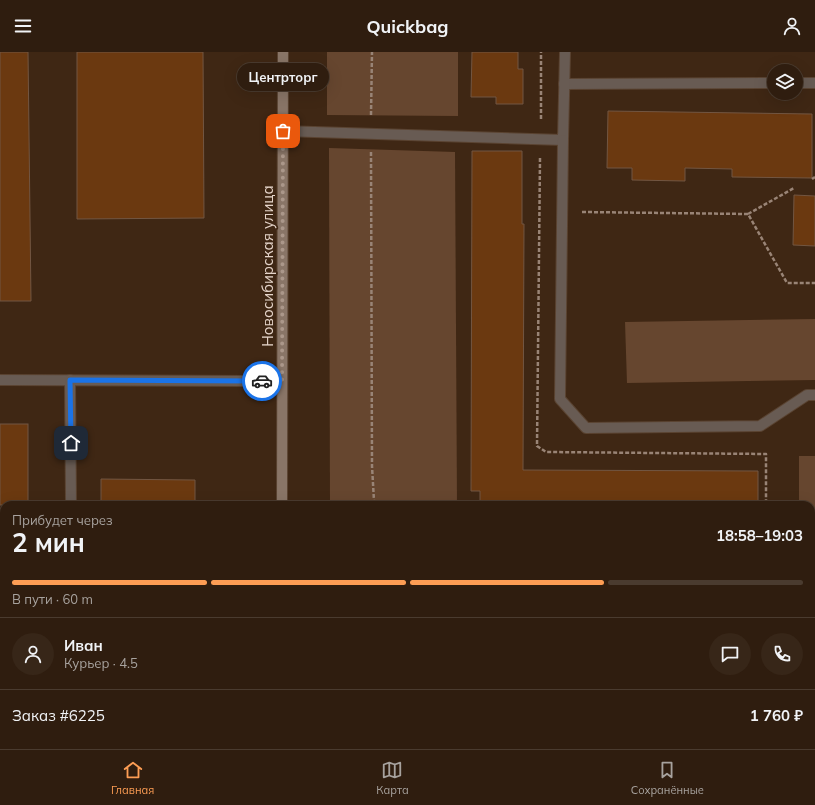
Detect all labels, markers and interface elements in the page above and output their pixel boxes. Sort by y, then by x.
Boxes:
icon: menu [12,15,34,37]
text: Quickbag [366,15,449,38]
icon: person [781,15,803,37]
callout: Центрторг [237,63,329,91]
map controls [767,64,803,100]
button: layers [767,64,803,100]
text: Центрторг [249,69,317,85]
pin [266,114,300,148]
icon: bag [272,120,294,142]
street label: Новосибирская улица [258,185,277,347]
courier [242,361,282,401]
icon: car [251,370,273,392]
pin [54,426,88,460]
icon: home [60,432,82,454]
text: Прибудет через [12,512,113,528]
text: 2 мин [12,526,85,559]
text: 18:58–19:03 [716,526,803,545]
text: В пути · 60 m [12,591,93,607]
button: person [12,633,54,675]
button: chat [709,633,751,675]
button: phone [761,633,803,675]
text: Иван [64,636,103,655]
text: Курьер · 4.5 [64,655,138,671]
text: Заказ #6225 [12,706,105,725]
text: 1 760 ₽ [750,706,803,725]
tab: Главная [111,759,154,797]
tab: Карта [376,759,409,797]
tab: Сохранённые [631,759,704,797]

